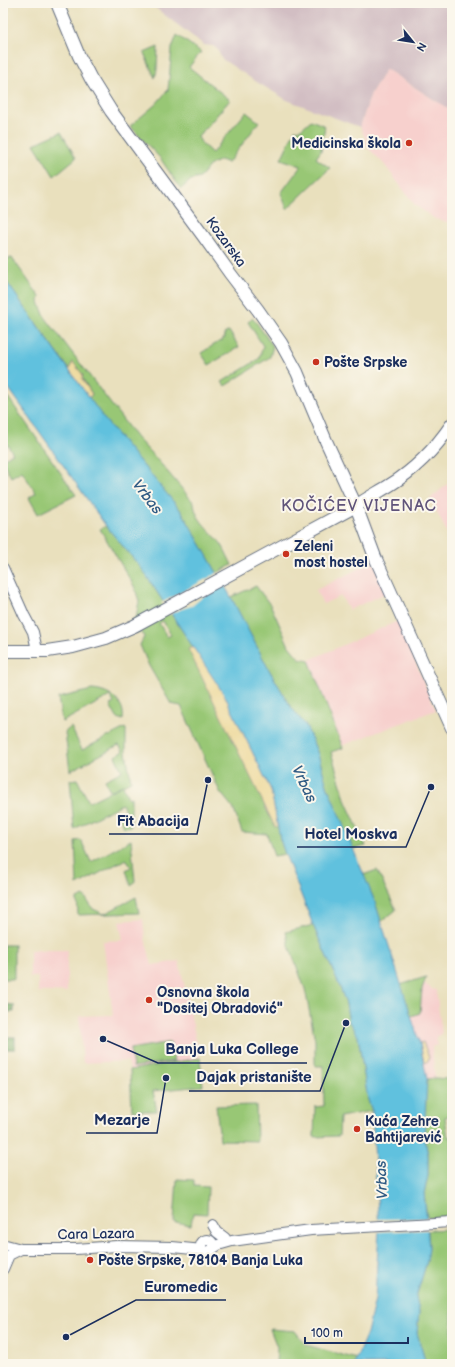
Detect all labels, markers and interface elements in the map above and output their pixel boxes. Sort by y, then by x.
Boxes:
north arrow [393,22,433,62]
text: N [414,40,429,54]
place label: Medicinska škola [291,135,401,152]
marker: Medicinska škola [404,138,414,148]
street label: Kozarska [202,214,250,270]
place label: Pošte Srpske [324,354,407,371]
marker: Pošte Srpske [311,357,321,367]
water label: Vrbas [128,476,167,519]
district label: KOČIĆEV VIJENAC [281,495,437,516]
place label: Zeleni most hostel [294,538,368,571]
marker: Zeleni most hostel [281,549,291,559]
water label: Vrbas [287,762,321,806]
callout: Fit Abacija [109,807,197,834]
text: Fit Abacija [117,812,189,831]
callout: Hotel Moskva [297,820,406,847]
text: Hotel Moskva [304,825,398,844]
place label: Osnovna škola "Dositej Obradović" [157,984,283,1017]
marker: Osnovna škola "Dositej Obradović" [144,995,154,1005]
callout: Banja Luka College [158,1036,307,1063]
text: Banja Luka College [165,1040,299,1059]
callout: Dajak pristanište [189,1064,320,1091]
text: Dajak pristanište [196,1068,312,1087]
callout: Mezarje [86,1106,157,1133]
text: Mezarje [94,1111,150,1130]
place label: Kuća Zehre Bahtijarević [365,1113,442,1146]
marker: Kuća Zehre Bahtijarević [352,1124,362,1134]
water label: Vrbas [372,1160,392,1200]
street label: Cara Lazara [57,1225,135,1243]
place label: Pošte Srpske, 78104 Banja Luka [98,1252,303,1269]
marker: Pošte Srpske, 78104 Banja Luka [85,1255,95,1265]
callout: Euromedic [136,1273,226,1300]
text: Euromedic [144,1278,218,1297]
scale bar [305,1319,408,1345]
text: 100 m [311,1326,343,1341]

